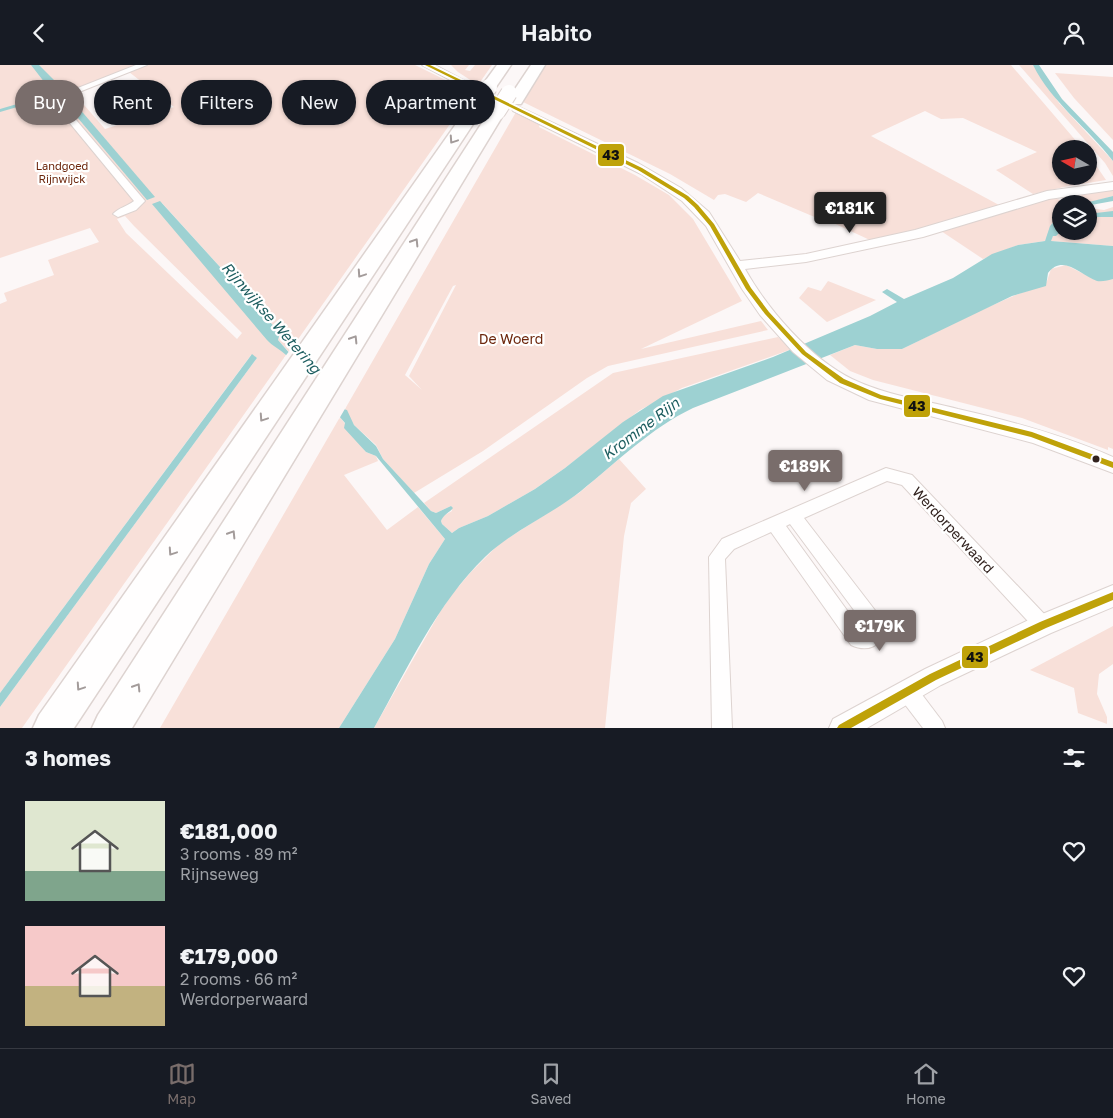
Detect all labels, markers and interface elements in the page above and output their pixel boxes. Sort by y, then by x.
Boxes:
icon: back [25,19,53,47]
text: Habito [521,19,592,46]
icon: person [1060,19,1088,47]
chip: Buy [15,80,84,125]
chip: Rent [94,80,171,125]
chip: Filters [181,80,272,125]
chip: New [282,80,356,125]
chip: Apartment [366,80,495,125]
one-way arrow [450,134,459,144]
north arrow [1052,140,1098,185]
map controls [1052,140,1097,240]
line badge: 43 [597,143,625,167]
text: 43 [602,146,620,163]
park label: Landgoed Rijnwijck [36,159,88,185]
pin: €181K [815,191,885,234]
button: layers [1052,195,1097,240]
text: €181K [825,198,875,218]
one-way arrow [409,238,418,248]
water label: Rijnwijkse Wetering [218,258,326,379]
one-way arrow [358,268,367,278]
park label: De Woerd [479,330,543,347]
one-way arrow [347,336,357,345]
water label: Kromme Rijn [598,393,684,464]
line badge: 43 [903,394,931,418]
text: 43 [908,397,926,414]
one-way arrow [260,412,269,422]
pin: €189K [770,449,840,492]
unlabelled marker [1091,454,1101,464]
text: €189K [779,456,831,476]
street label: Werdorperwaard [909,483,998,576]
one-way arrow [226,530,236,539]
one-way arrow [169,547,178,556]
pin: €179K [845,609,915,652]
text: €179K [855,616,905,636]
line badge: 43 [961,645,989,669]
text: 43 [966,648,984,665]
one-way arrow [77,681,86,690]
one-way arrow [131,683,140,692]
icon: filters [1060,744,1088,772]
text: 3 homes [25,745,111,771]
text: €181,000 [180,818,278,844]
icon: home [65,821,125,881]
icon: heart [1060,837,1088,865]
text: 3 rooms · 89 m² [180,844,297,864]
text: Rijnseweg [180,864,259,884]
text: €179,000 [180,943,278,969]
icon: home [65,946,125,1006]
icon: heart [1060,962,1088,990]
text: 2 rooms · 66 m² [180,969,297,989]
text: Werdorperwaard [180,989,308,1009]
tab: Map [167,1060,196,1107]
tab: Saved [531,1060,571,1107]
tab: Home [906,1060,946,1107]

